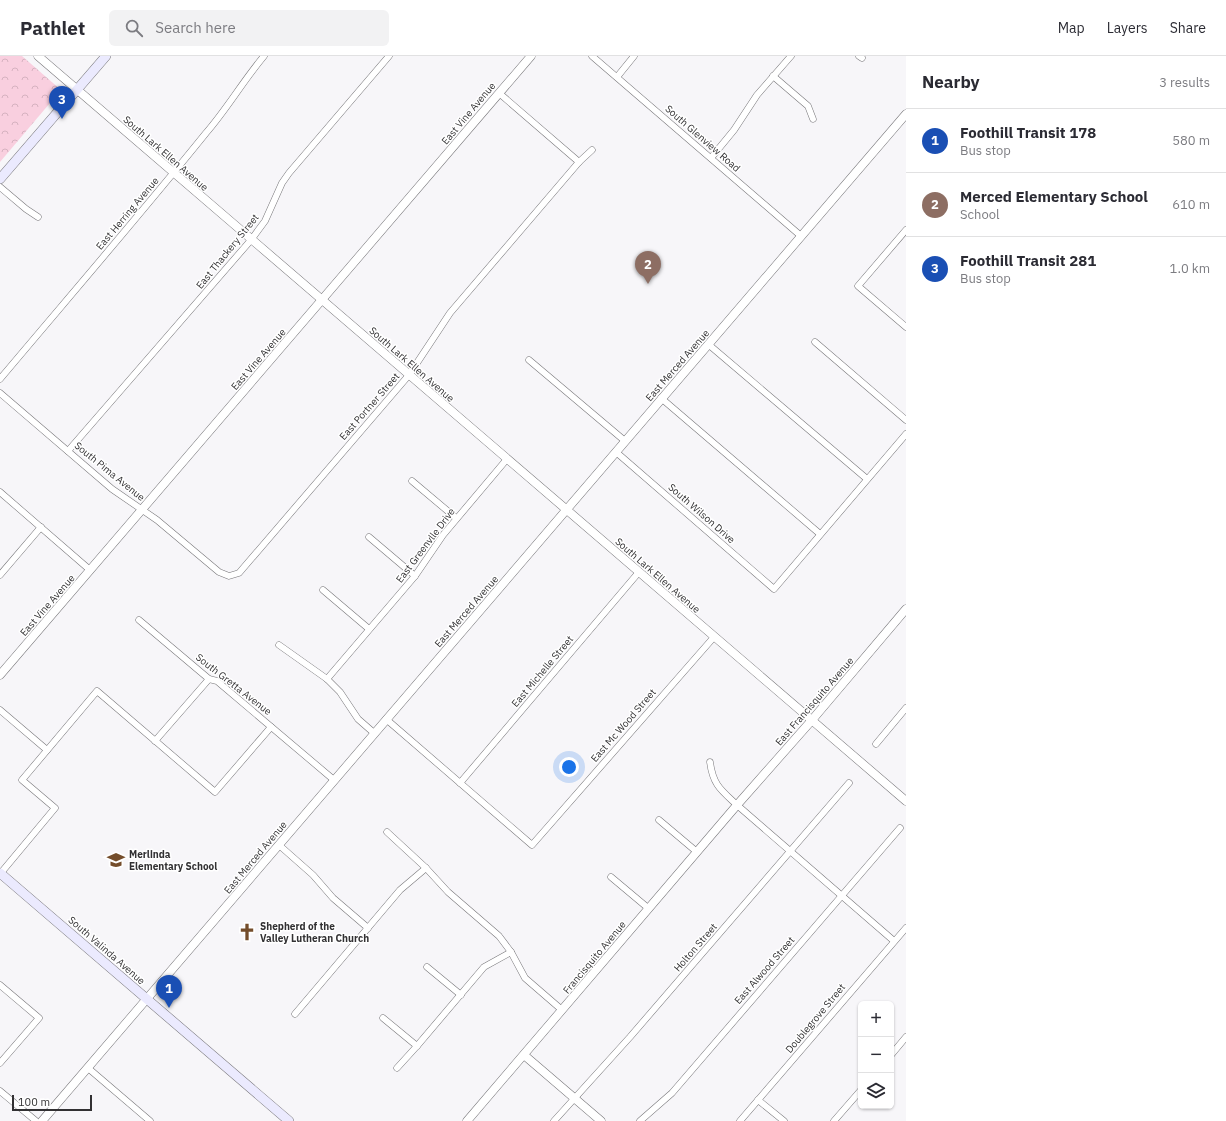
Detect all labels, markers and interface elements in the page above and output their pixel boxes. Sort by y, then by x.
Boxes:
search box [109,10,389,46]
text: Pathlet [20,16,85,40]
icon: search [123,17,145,39]
text: Search here [155,18,236,37]
text: Map [1058,19,1085,37]
text: Layers [1107,19,1148,37]
text: Share [1170,19,1206,37]
text: Nearby [922,71,980,93]
text: 3 results [1159,74,1210,91]
street label: East Vine Avenue [439,79,499,147]
pin: 3 [49,86,75,119]
street label: South Glenview Road [662,102,743,175]
street label: South Lark Ellen Avenue [120,113,211,194]
text: Foothill Transit 178 [960,123,1096,142]
text: 1 [931,132,939,149]
text: 580 m [1172,132,1210,149]
text: Bus stop [960,142,1011,159]
street label: East Herring Avenue [93,174,162,252]
text: Merced Elementary School [960,187,1148,206]
text: 2 [931,196,939,213]
text: 610 m [1172,196,1210,213]
text: School [960,206,1000,223]
street label: East Thackery Street [193,211,262,291]
pin: 2 [635,251,661,284]
text: Foothill Transit 281 [960,251,1096,270]
text: 3 [931,260,939,277]
text: 1.0 km [1170,260,1210,277]
text: Bus stop [960,270,1011,287]
street label: South Lark Ellen Avenue [366,324,457,405]
street label: East Vine Avenue [228,325,289,393]
street label: East Merced Avenue [643,326,712,404]
street label: East Portner Street [337,370,403,443]
street label: South Pima Avenue [72,439,148,504]
street label: South Wilson Drive [666,481,738,546]
street label: East Greenvlle Drive [393,505,458,585]
street label: South Lark Ellen Avenue [612,535,703,616]
street label: East Vine Avenue [17,571,78,639]
street label: East Merced Avenue [432,572,501,650]
street label: East Michelle Street [509,633,576,710]
street label: South Gretta Avenue [193,651,275,718]
street label: East Francisquito Avenue [772,654,857,748]
street label: East Mc Wood Street [588,686,659,765]
your location [559,757,579,777]
street label: East Merced Avenue [221,818,290,896]
place label: Merlinda Elementary School [129,848,217,873]
school or university icon: Merlinda Elementary School [106,850,126,870]
street label: South Valinda Avenue [66,913,148,988]
street label: Francisquito Avenue [560,918,629,996]
place label: Shepherd of the Valley Lutheran Church [260,920,369,945]
street label: Holton Street [671,920,720,974]
church icon: Shepherd of the Valley Lutheran Church [237,922,257,942]
street label: East Alwood Street [731,933,798,1007]
pin: 1 [156,975,182,1008]
street label: Doublegrove Street [783,981,848,1056]
map controls [858,1001,894,1109]
button: + [858,1001,894,1037]
button: − [858,1037,894,1073]
button: layers [858,1073,894,1109]
scale bar [12,1093,92,1112]
text: 100 m [18,1095,50,1109]

